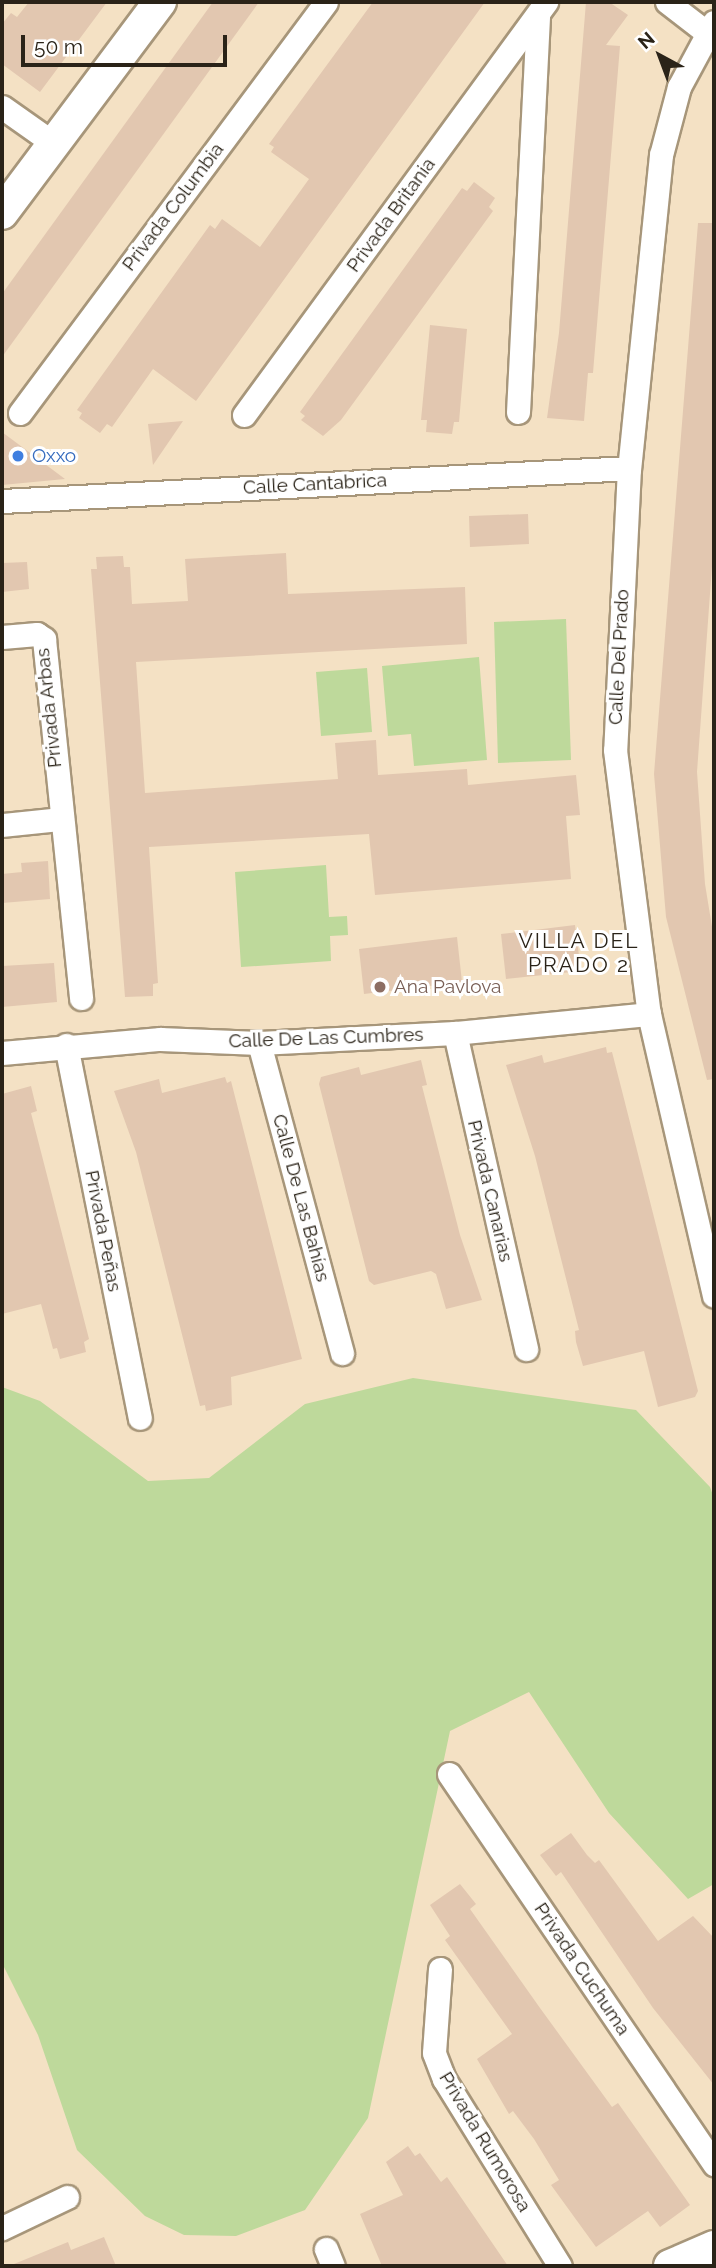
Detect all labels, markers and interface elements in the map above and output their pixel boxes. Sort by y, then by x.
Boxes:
scale bar [24,21,231,65]
north arrow [625,21,695,91]
text: N [634,27,659,53]
text: 50 m [34,34,83,59]
street label: Privada Columbia [117,139,229,275]
street label: Privada Britania [342,153,440,277]
place label: Oxxo [32,445,76,467]
marker: Oxxo [10,448,26,464]
street label: Calle Cantabrica [242,469,388,499]
street label: Calle Del Prado [604,588,634,726]
street label: Privada Arbas [31,647,67,769]
district label: VILLA DEL PRADO 2 [519,928,639,978]
place label: Ana Pavlova [394,976,501,998]
marker: Ana Pavlova [372,979,388,995]
street label: Calle De Las Cumbres [228,1023,424,1053]
street label: Calle De Las Bahías [268,1112,334,1284]
street label: Privada Canarias [463,1118,517,1264]
street label: Privada Peñas [80,1168,126,1294]
street label: Privada Cuchuma [529,1898,635,2040]
street label: Privada Rumorosa [434,2068,536,2216]

